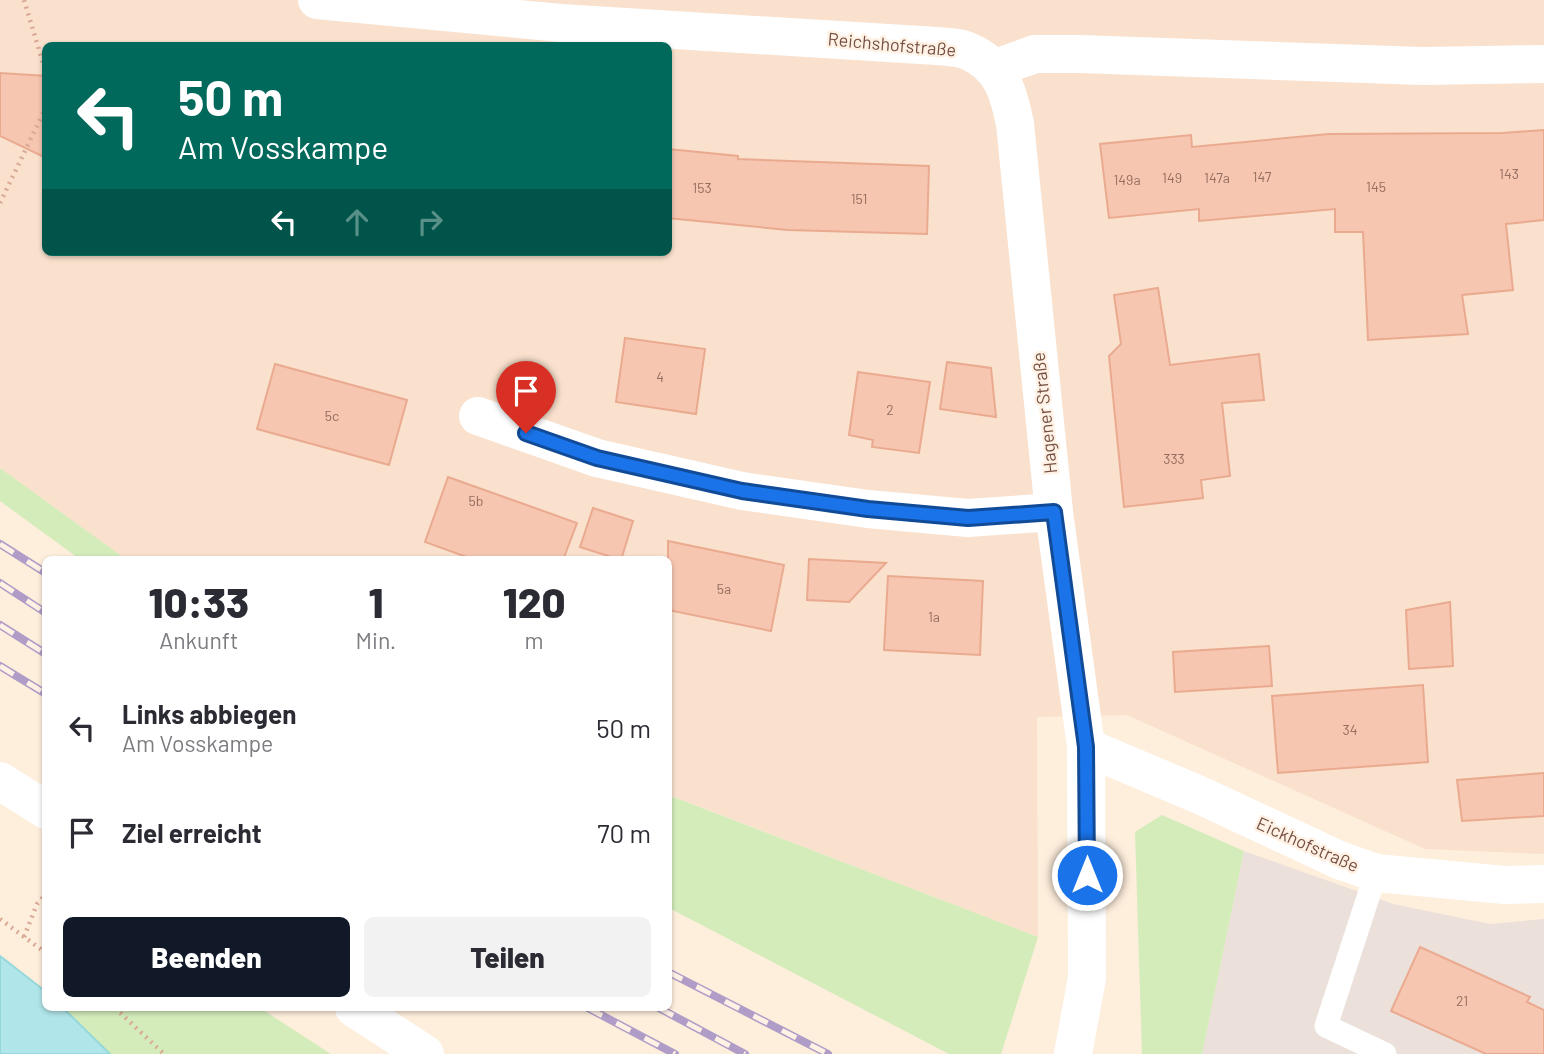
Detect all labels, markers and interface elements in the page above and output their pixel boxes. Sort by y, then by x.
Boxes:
street label: Reichshofstraße [827,27,957,61]
text: 50 m [178,67,283,126]
icon: left [63,70,154,161]
text: Am Vosskampe [178,127,388,165]
house number: 143 [1499,165,1519,182]
house number: 147 [1253,168,1272,185]
house number: 149 [1162,169,1182,186]
house number: 147a [1204,169,1230,186]
house number: 149a [1113,171,1141,188]
house number: 145 [1366,178,1386,195]
house number: 153 [692,179,712,196]
house number: 151 [851,190,867,207]
icon: left [265,203,303,241]
icon: ahead [338,203,376,241]
icon: right [411,203,449,241]
street label: Hagener Straße [1027,351,1061,475]
pin [496,361,556,433]
house number: 4 [656,368,664,385]
icon: arrive [507,372,545,410]
house number: 2 [886,401,894,418]
house number: 5c [325,407,339,424]
house number: 333 [1163,450,1185,467]
house number: 5b [469,492,483,509]
text: 10:33 [149,576,249,626]
text: 1 [368,576,383,626]
text: 120 [503,576,565,626]
house number: 5a [717,580,731,597]
house number: 1a [928,608,940,625]
text: Ankunft [159,626,238,654]
text: Min. [356,626,396,654]
text: m [525,626,544,654]
text: Links abbiegen [122,698,296,729]
icon: left [63,709,101,747]
text: 50 m [596,712,651,743]
house number: 34 [1343,721,1357,738]
text: Am Vosskampe [122,729,273,757]
street label: Eickhofstraße [1253,812,1363,876]
icon: arrive [63,814,101,852]
text: Ziel erreicht [122,817,262,848]
text: 70 m [597,817,651,848]
position arrow [1050,838,1124,912]
button: Beenden [63,917,350,997]
button: Teilen [364,917,651,997]
house number: 21 [1456,992,1468,1009]

